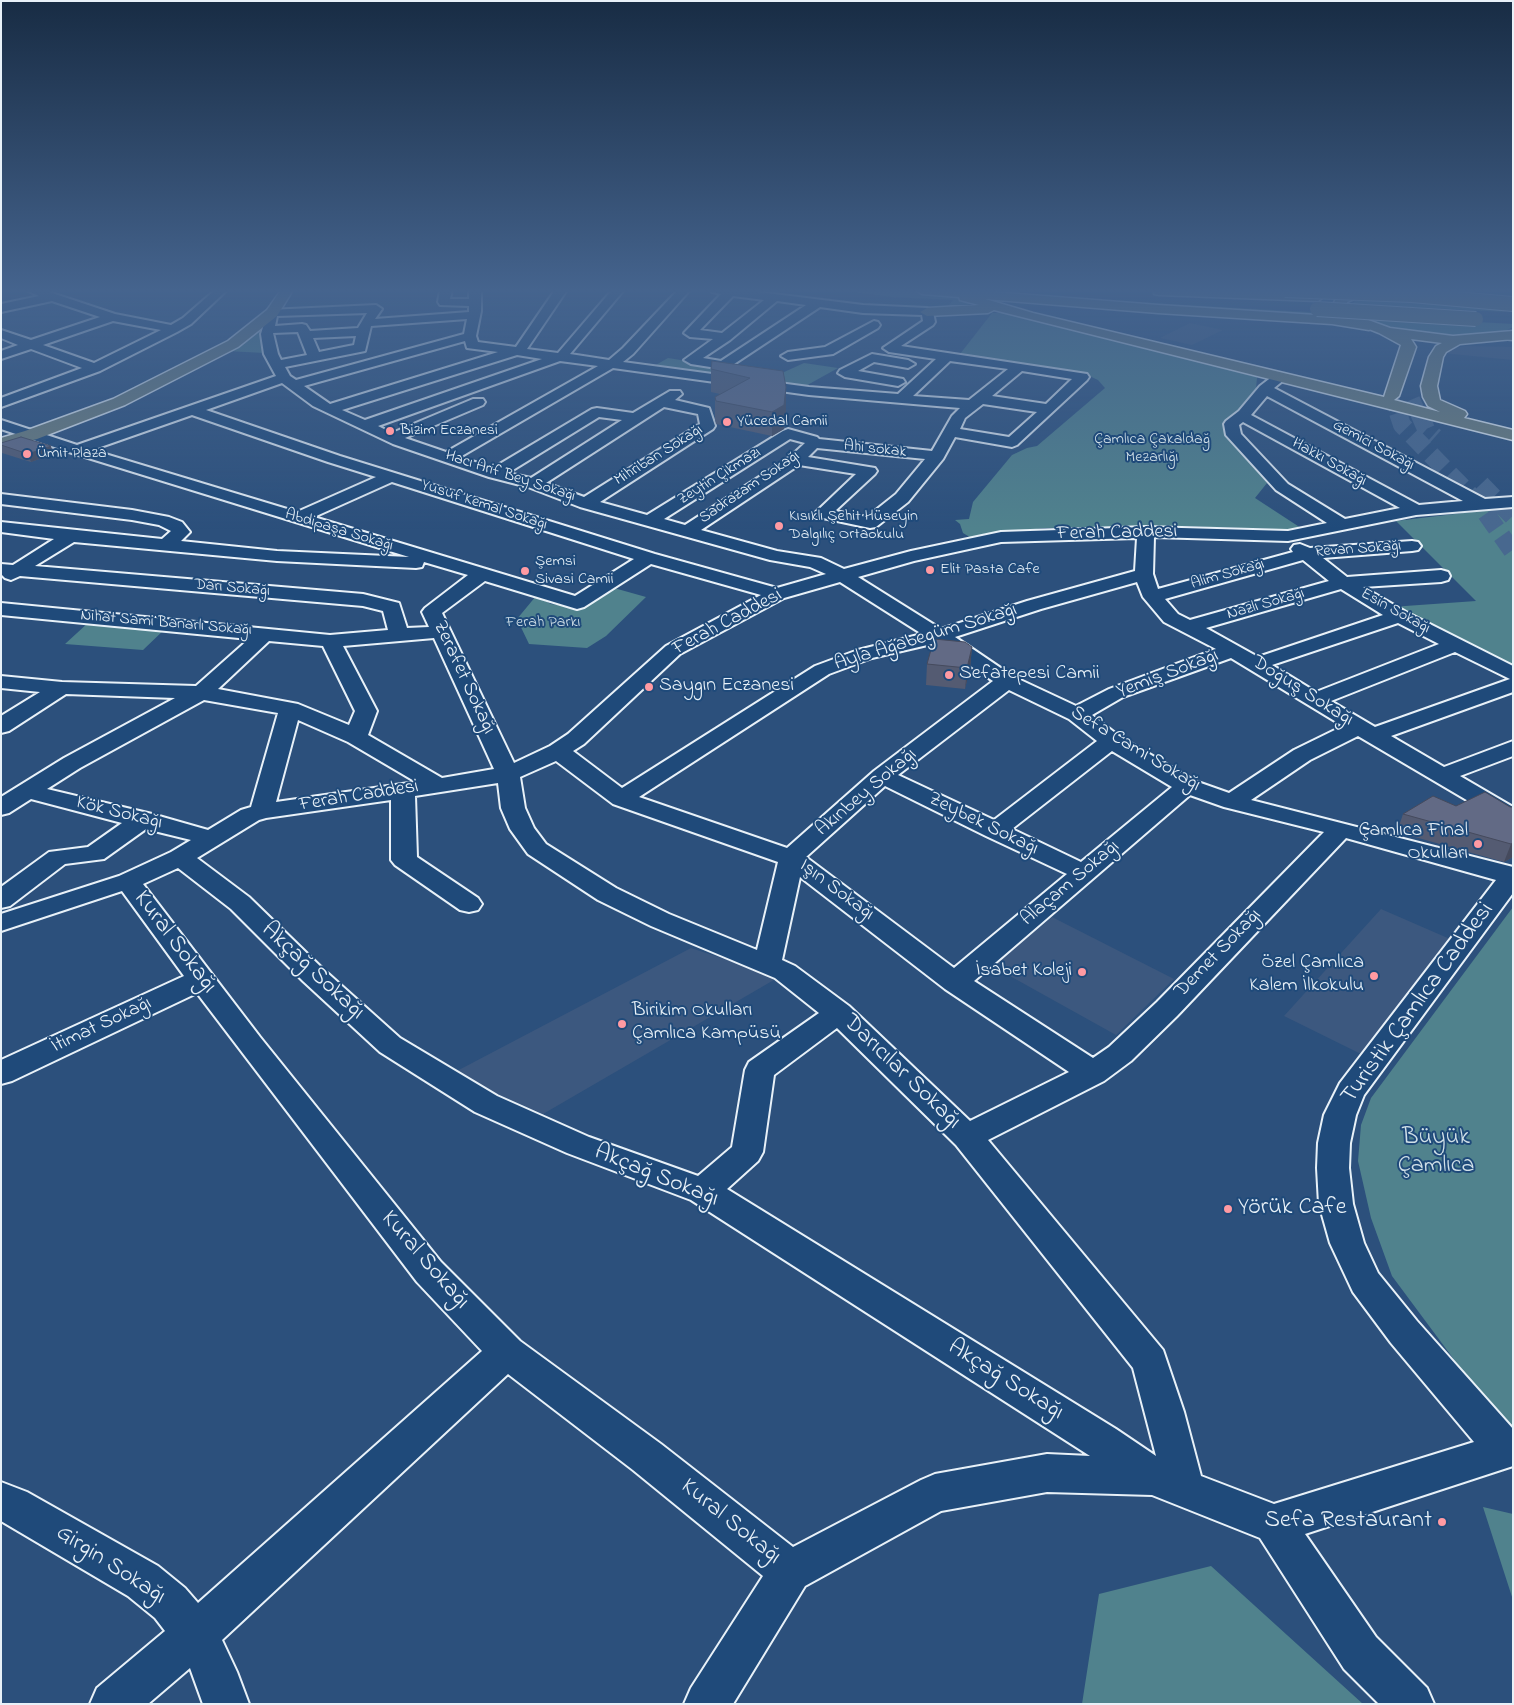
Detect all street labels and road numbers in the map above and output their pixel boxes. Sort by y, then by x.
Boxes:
street label: Gemici Sokağı [1329,416,1417,476]
street label: Mihriban Sokağı [611,421,707,491]
street label: Hakkı Sokağı [1288,435,1370,491]
street label: Ahi sokak [843,437,907,463]
street label: Zeytin Çıkmazı [675,444,765,510]
street label: Hacı Arif Bey Sokağı [442,447,578,507]
street label: Sadrazam Sokağı [696,447,804,529]
street label: Yusuf Kemal Sokağı [418,477,550,535]
street label: Abdipaşa Sokağı [283,505,395,557]
street label: Ferah Caddesi [1057,521,1177,547]
street label: Revan Sokağı [1314,537,1402,563]
street label: Alim Sokağı [1189,555,1267,595]
street label: Darı Sokağı [193,576,271,602]
street label: Ferah Caddesi [669,584,787,662]
street label: Nazlı Sokağı [1225,585,1307,625]
street label: Esin Sokağı [1357,585,1433,639]
street label: Ayla Ağabegüm Sokağı [832,599,1020,677]
street label: Nihat Sami Banarlı Sokağı [80,607,252,641]
street label: Zerafet Sokağı [426,618,500,738]
street label: Yemiş Sokağı [1114,645,1222,705]
street label: Doğuş Sokağı [1247,651,1357,733]
street label: Sefa Cami Sokağı [1066,702,1204,798]
street label: Akınbey Sokağı [811,744,923,842]
street label: Ferah Caddesi [298,776,420,818]
street label: Zeybek Sokağı [924,788,1042,862]
street label: Kök Sokağı [73,792,165,836]
street label: Alaçam Sokağı [1017,836,1125,932]
street label: Işın Sokağı [794,855,878,927]
street label: Kural Sokağı [126,886,222,1000]
street label: Turistik Çamlıca Caddesi [1336,898,1502,1110]
street label: Demet Sokağı [1171,904,1267,1004]
street label: Akçağ Sokağı [254,917,370,1027]
street label: İtimat Sokağı [48,992,156,1060]
street label: Darıcılar Sokağı [836,1009,966,1137]
street label: Akçağ Sokağı [590,1139,722,1215]
street label: Kural Sokağı [373,1206,475,1316]
street label: Akçağ Sokağı [942,1334,1068,1428]
street label: Kural Sokağı [674,1474,786,1572]
street label: Girgin Sokağı [50,1520,170,1612]

